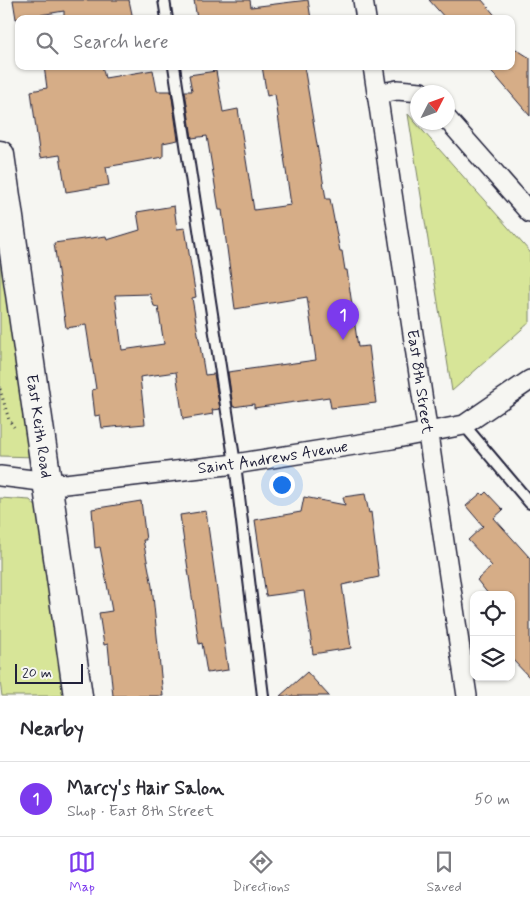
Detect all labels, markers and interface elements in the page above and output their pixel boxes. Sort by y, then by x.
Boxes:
search box [15,15,515,70]
icon: search [33,29,61,57]
text: Search here [73,30,169,55]
north arrow [410,85,455,130]
pin: 1 [327,299,359,340]
street label: East 8th Street [402,328,438,436]
street label: East Keith Road [21,373,57,480]
street label: Saint Andrews Avenue [196,436,350,479]
your location [269,472,295,498]
map controls [470,591,515,681]
button: locate [470,591,515,636]
button: layers [470,636,515,681]
scale bar [15,661,82,684]
text: 20 m [22,664,52,682]
text: Nearby [20,715,84,743]
text: Marcy's Hair Salon [67,776,224,801]
text: 1 [32,789,40,810]
text: 50 m [474,789,510,810]
text: Shop · East 8th Street [67,801,214,822]
tab: Map [68,848,96,896]
tab: Directions [233,848,290,896]
tab: Saved [426,848,462,896]

